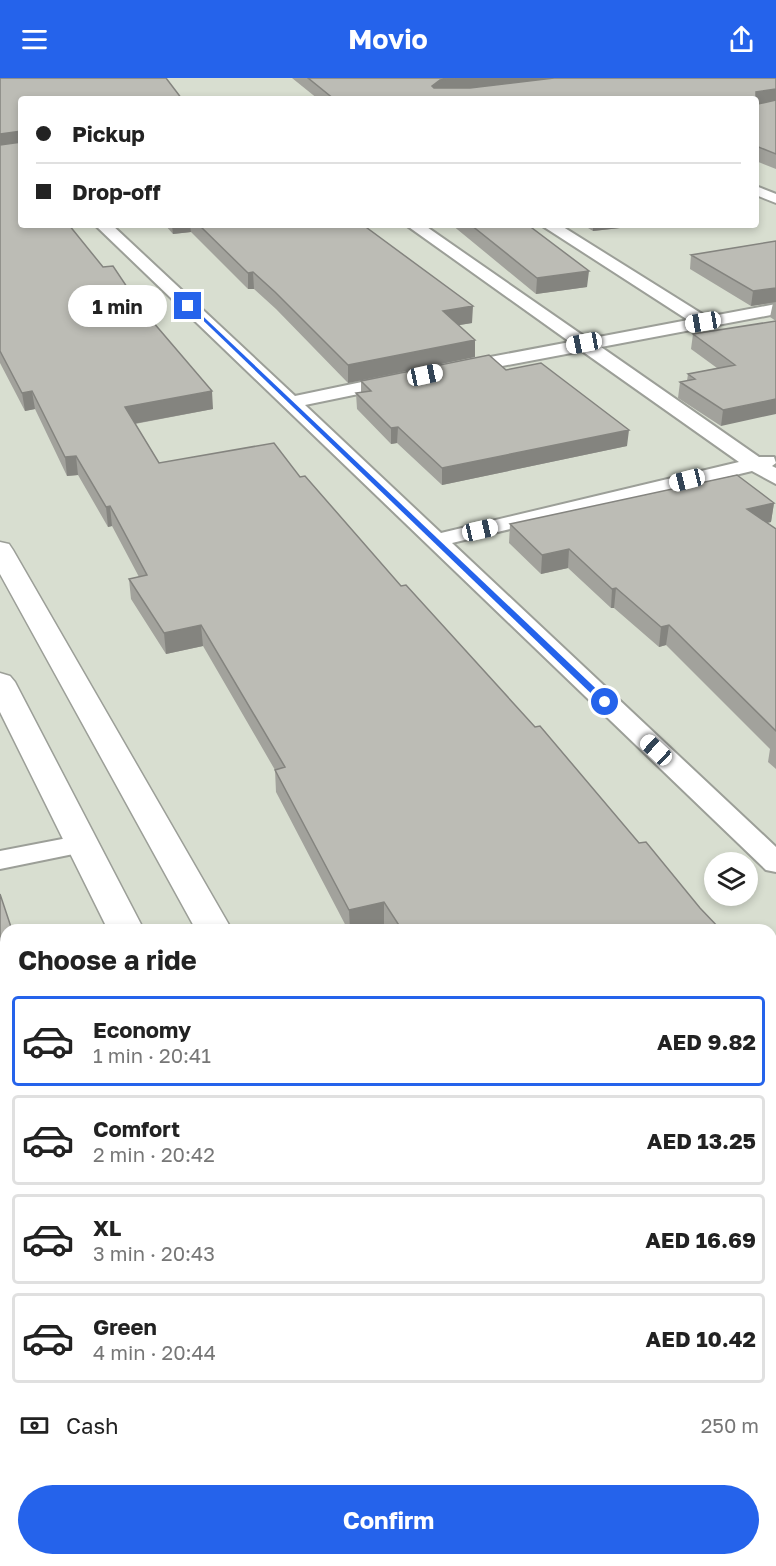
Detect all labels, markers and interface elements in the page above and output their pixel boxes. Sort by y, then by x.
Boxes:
icon: menu [18,23,51,56]
text: Movio [348,23,428,55]
icon: share [725,23,758,56]
text: Pickup [72,120,145,147]
text: Drop-off [72,178,161,205]
callout: 1 min [68,285,167,327]
route end [174,292,201,319]
text: 1 min [92,294,143,318]
car [684,310,722,334]
car [565,331,603,355]
car [406,362,444,388]
car [667,467,707,493]
car [460,517,500,543]
route start [591,688,618,715]
car [637,731,675,769]
map controls [704,852,758,906]
button: layers [704,852,758,906]
text: Choose a ride [18,944,197,976]
icon: car [21,1014,75,1068]
text: Economy [93,1016,191,1043]
text: AED 9.82 [657,1028,756,1055]
text: 1 min · 20:41 [93,1043,211,1067]
icon: car [21,1113,75,1167]
text: Comfort [93,1115,180,1142]
text: AED 13.25 [647,1127,756,1154]
text: 2 min · 20:42 [93,1142,215,1166]
icon: car [21,1212,75,1266]
text: XL [93,1214,121,1241]
text: AED 16.69 [645,1226,756,1253]
text: 3 min · 20:43 [93,1241,215,1265]
icon: car [21,1311,75,1365]
text: Green [93,1313,157,1340]
text: AED 10.42 [646,1325,756,1352]
text: 4 min · 20:44 [93,1340,216,1364]
icon: cash [18,1409,51,1442]
text: Cash [66,1412,119,1439]
text: 250 m [701,1413,759,1437]
button: Confirm [18,1485,759,1554]

